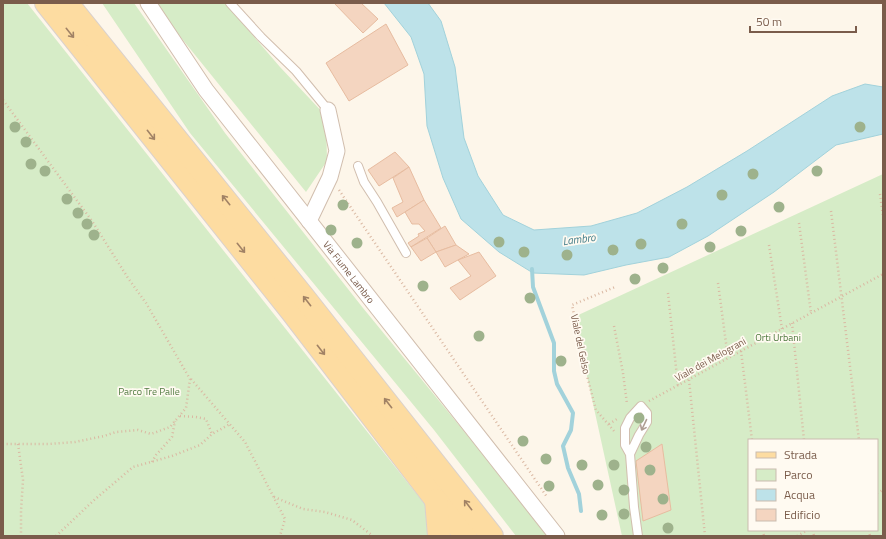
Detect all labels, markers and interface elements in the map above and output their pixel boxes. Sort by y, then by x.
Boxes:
scale bar [750,8,856,34]
text: 50 m [756,12,782,31]
one-way arrow [66,28,75,39]
one-way arrow [147,130,156,141]
one-way arrow [221,195,230,205]
water label: Lambro [562,229,597,249]
street label: Via Fiume Lambro [319,238,378,307]
one-way arrow [237,242,245,253]
one-way arrow [303,296,312,307]
street label: Viale del Gelso [567,313,594,375]
park label: Orti Urbani [755,330,801,345]
street label: Viale dei Melograni [672,334,749,385]
one-way arrow [317,345,326,356]
park label: Parco Tre Palle [118,384,180,399]
one-way arrow [383,398,392,409]
one-way arrow [640,419,647,431]
legend [748,439,878,531]
text: Strada [784,445,817,464]
text: Parco [784,465,813,484]
text: Acqua [784,485,815,504]
one-way arrow [464,500,473,511]
text: Edificio [784,505,820,524]

